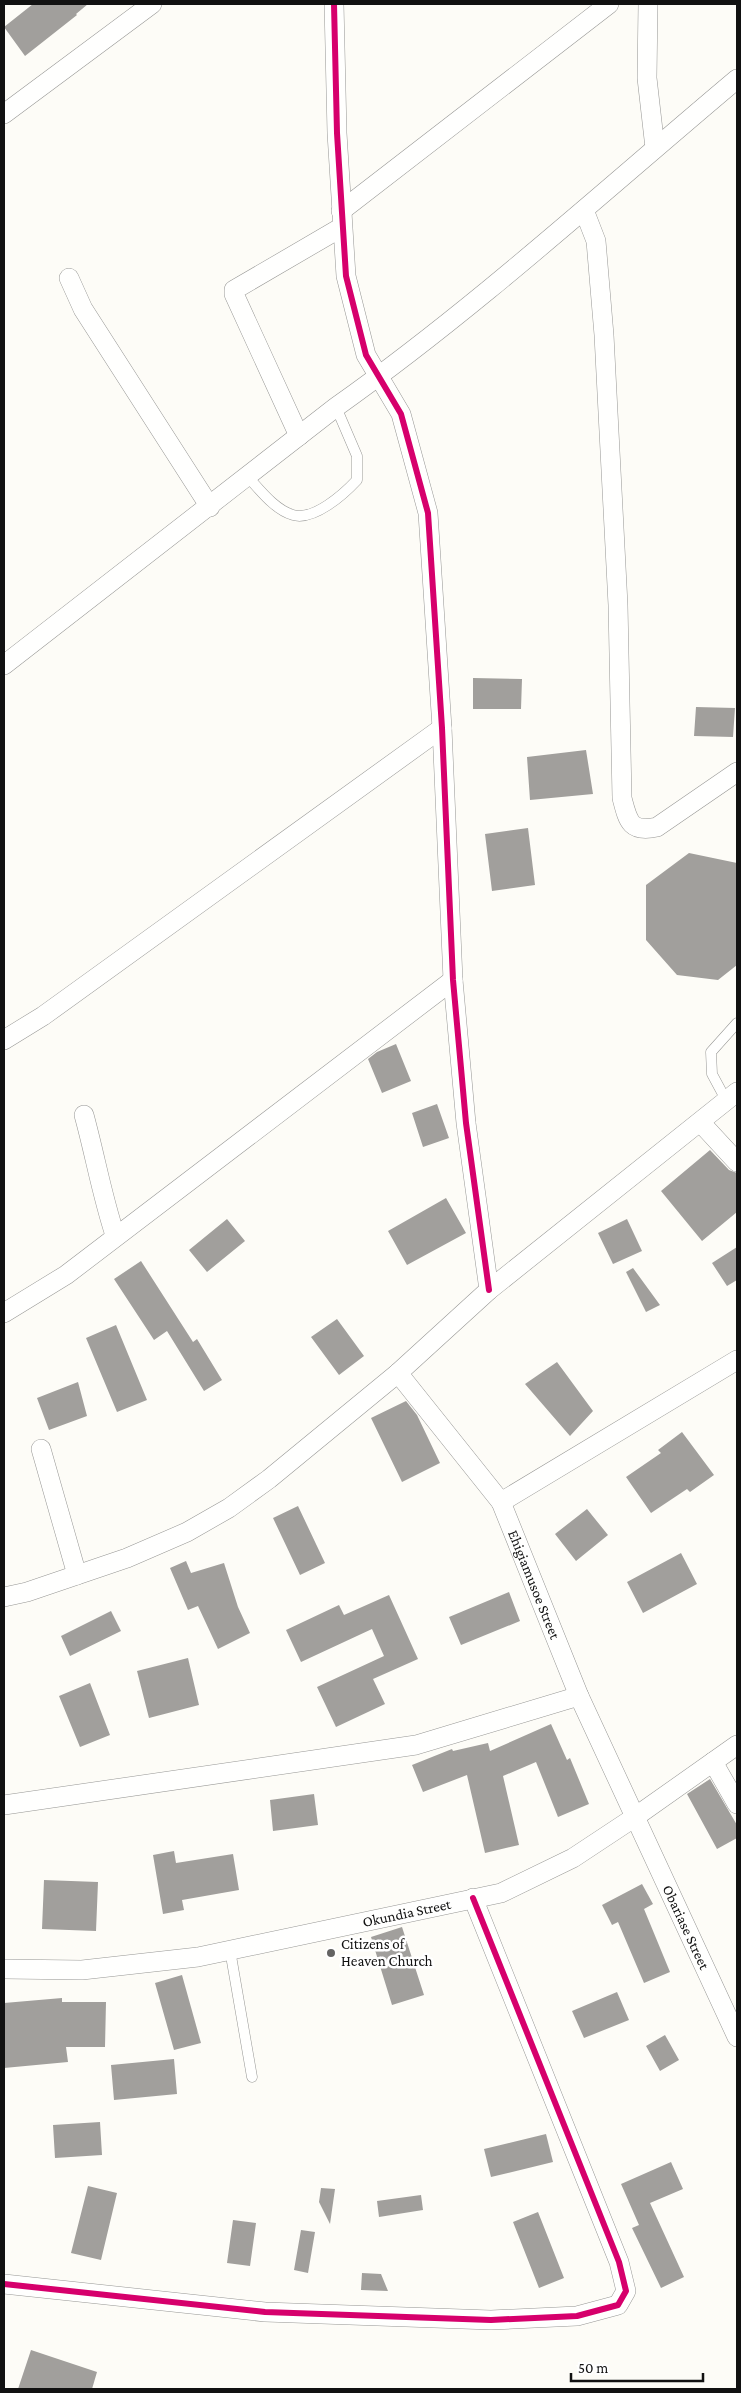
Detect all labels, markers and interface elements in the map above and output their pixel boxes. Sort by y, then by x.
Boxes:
street label: Ehigiamusoe Street [505,1528,564,1642]
street label: Obariase Street [660,1882,713,1973]
street label: Okundia Street [361,1896,453,1930]
place label: Citizens of Heaven Church [341,1936,433,1969]
marker: Citizens of Heaven Church [325,1947,337,1959]
scale bar [571,2350,704,2382]
text: 50 m [578,2360,608,2376]

